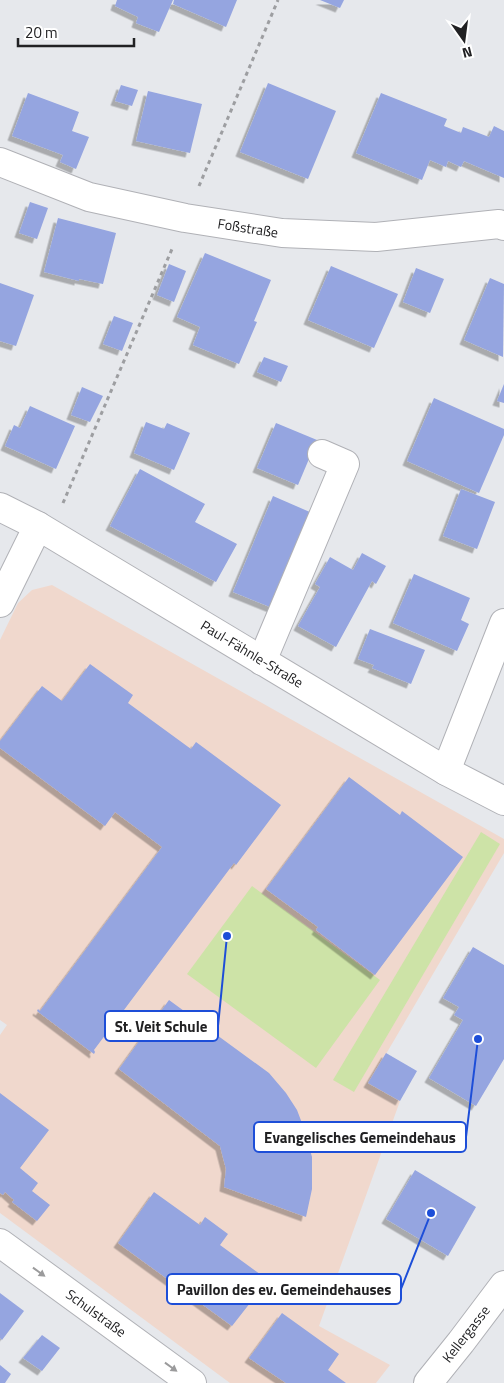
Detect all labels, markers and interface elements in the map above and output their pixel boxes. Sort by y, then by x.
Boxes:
scale bar [18,15,134,47]
north arrow [439,15,489,65]
text: 20 m [25,21,58,44]
text: N [460,42,475,64]
street label: Foßstraße [216,212,280,243]
street label: Paul-Fähnle-Straße [197,615,308,693]
callout: St. Veit Schule [105,1011,218,1041]
text: St. Veit Schule [115,1015,208,1038]
callout: Evangelisches Gemeindehaus [254,1122,466,1152]
text: Evangelisches Gemeindehaus [264,1126,456,1149]
one-way arrow [32,1266,45,1277]
callout: Pavillon des ev. Gemeindehauses [167,1274,401,1304]
text: Pavillon des ev. Gemeindehauses [177,1278,391,1301]
street label: Schulstraße [62,1283,131,1342]
street label: Kellergasse [437,1301,495,1367]
one-way arrow [164,1362,177,1373]

